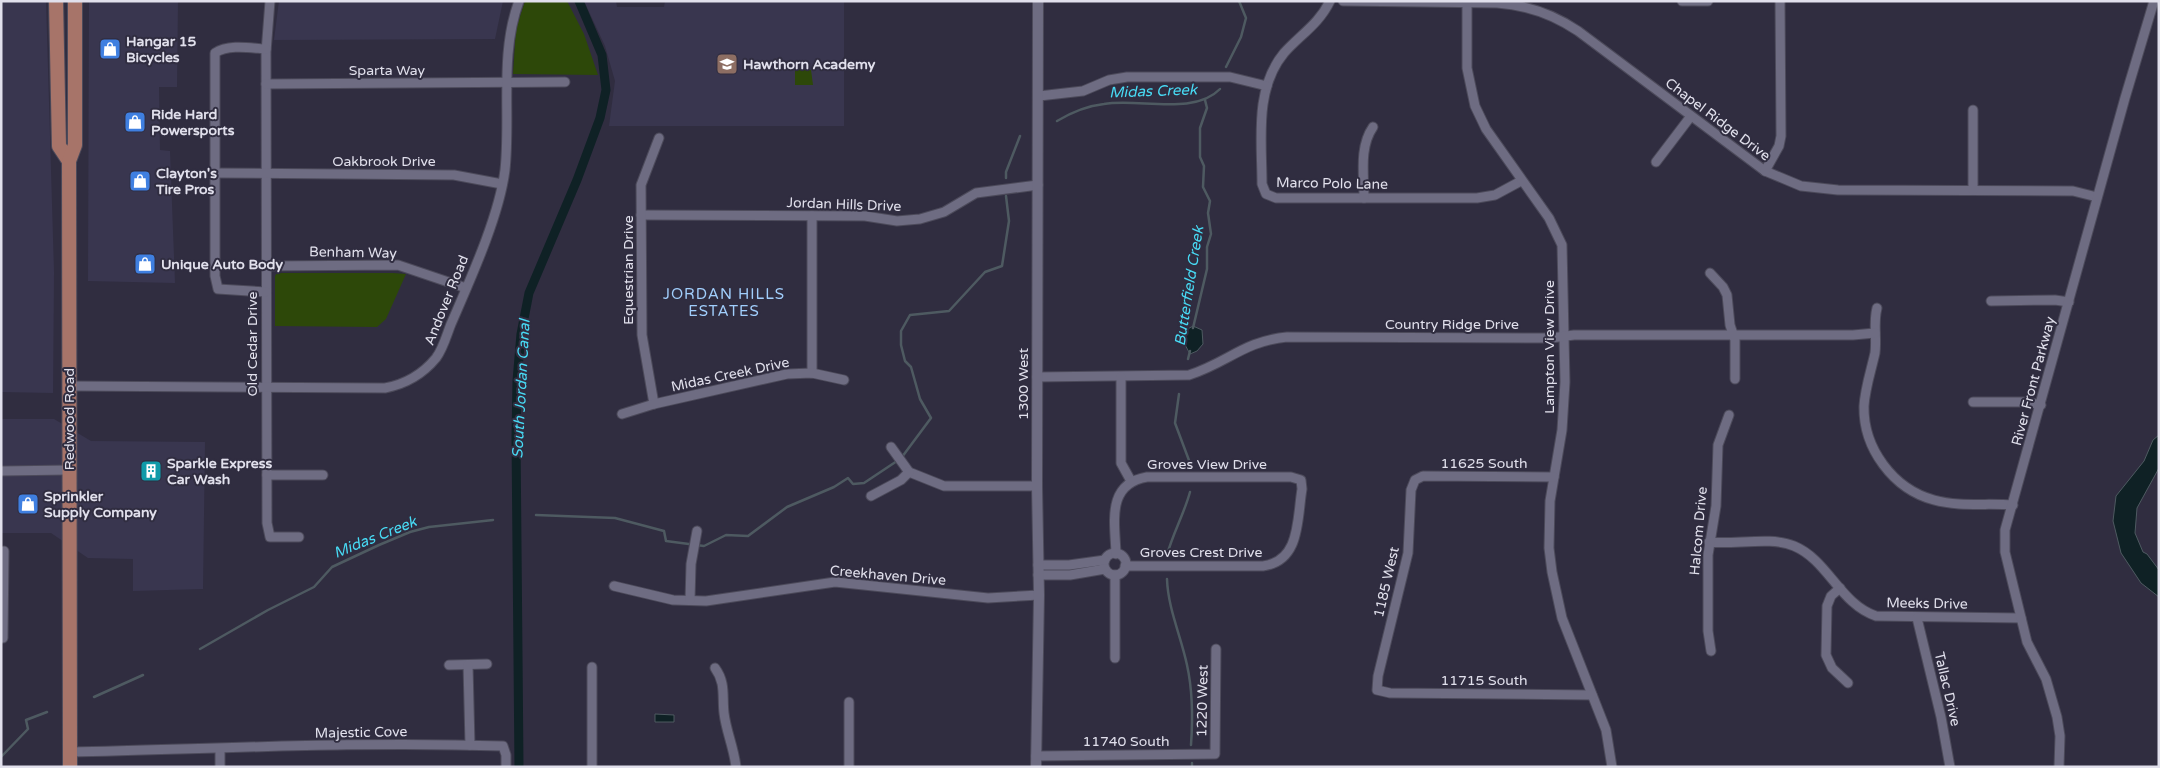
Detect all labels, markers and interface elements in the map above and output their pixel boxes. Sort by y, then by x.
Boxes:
place label: Hangar 15 Bicycles [126,33,196,66]
shop icon: Hangar 15 Bicycles [98,37,122,61]
school or university icon: Hawthorn Academy [715,52,739,76]
place label: Hawthorn Academy [743,56,876,73]
street label: Sparta Way [349,62,426,79]
street label: Chapel Ridge Drive [1662,74,1774,164]
water label: Midas Creek [1109,80,1199,102]
place label: Ride Hard Powersports [151,106,235,139]
shop icon: Ride Hard Powersports [123,110,147,134]
street label: Oakbrook Drive [332,153,436,170]
place label: Clayton's Tire Pros [155,165,217,198]
shop icon: Clayton's Tire Pros [128,169,152,193]
street label: Marco Polo Lane [1276,174,1388,193]
street label: Jordan Hills Drive [786,194,902,215]
street label: Equestrian Drive [620,215,637,325]
water label: Butterfield Creek [1171,223,1208,347]
street label: Benham Way [309,243,398,262]
shop icon: Unique Auto Body [133,252,157,276]
street label: Andover Road [421,253,472,348]
place label: Unique Auto Body [161,256,283,273]
street label: Lampton View Drive [1541,280,1558,414]
district label: JORDAN HILLS ESTATES [663,285,785,320]
street label: Old Cedar Drive [244,292,261,396]
street label: River Front Parkway [2008,314,2059,448]
street label: Country Ridge Drive [1385,316,1519,333]
water label: South Jordan Canal [508,317,534,459]
street label: 1300 West [1015,347,1032,420]
street label: Midas Creek Drive [669,354,791,395]
street label: Redwood Road [61,368,78,470]
place label: Sparkle Express Car Wash [167,455,272,488]
street label: 11625 South [1440,455,1528,472]
street label: Groves View Drive [1147,456,1267,473]
building icon: Sparkle Express Car Wash [139,459,163,483]
street label: Halcom Drive [1686,486,1711,576]
place label: Sprinkler Supply Company [44,488,157,521]
shop icon: Sprinkler Supply Company [16,492,40,516]
water label: Midas Creek [331,511,421,562]
street label: Groves Crest Drive [1140,544,1262,561]
street label: 1185 West [1370,544,1403,619]
street label: Creekhaven Drive [829,562,947,589]
street label: Meeks Drive [1886,594,1968,613]
street label: Tallac Drive [1931,650,1964,728]
street label: 1220 West [1193,664,1212,737]
street label: 11715 South [1440,672,1528,689]
street label: Majestic Cove [315,723,408,742]
street label: 11740 South [1082,733,1170,750]

